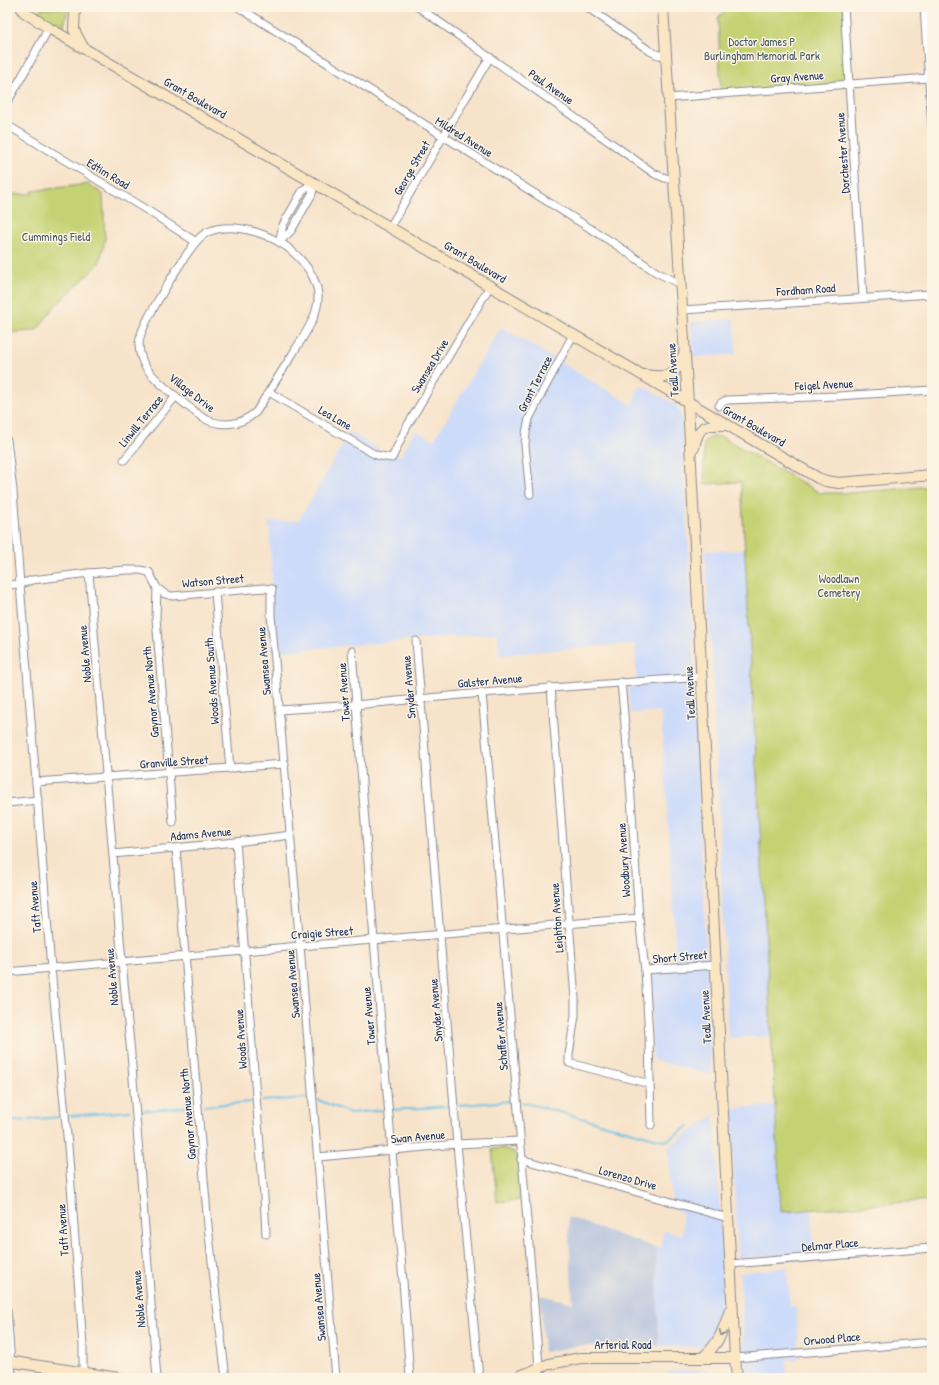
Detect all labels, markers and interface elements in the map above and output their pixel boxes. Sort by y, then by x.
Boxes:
park label: Doctor James P Burlingham Memorial Park [704,33,820,64]
street label: Paul Avenue [525,65,577,108]
street label: Gray Avenue [770,66,824,87]
street label: Grant Boulevard [161,73,230,123]
street label: Mildred Avenue [432,112,497,161]
street label: Dorchester Avenue [831,112,854,194]
street label: George Street [389,136,435,198]
street label: Edtim Road [84,154,133,193]
park label: Cummings Field [22,228,90,245]
street label: Grant Boulevard [441,236,510,287]
street label: Fordham Road [775,279,836,300]
street label: Swansea Drive [407,335,453,396]
street label: Teall Avenue [662,343,683,397]
street label: Grant Terrace [513,352,556,415]
street label: Village Drive [165,369,219,416]
street label: Feigel Avenue [793,374,854,395]
street label: Linwill Terrace [114,391,167,450]
street label: Lea Lane [315,401,355,434]
street label: Grant Boulevard [720,401,789,451]
street label: Watson Street [181,569,245,592]
park label: Woodlawn Cemetery [818,570,860,601]
street label: Noble Avenue [74,625,95,683]
street label: Swansea Avenue [252,626,275,696]
street label: Woods Avenue South [200,637,223,725]
street label: Gaynor Avenue North [138,646,163,738]
street label: Snyder Avenue [397,655,420,719]
street label: Tower Avenue [333,662,354,722]
street label: Teall Avenue [680,666,699,720]
street label: Galster Avenue [457,669,523,692]
street label: Granville Street [139,751,210,772]
street label: Adams Avenue [170,822,232,845]
street label: Woodbury Avenue [612,822,635,898]
street label: Taft Avenue [24,880,45,934]
street label: Leighton Avenue [546,882,567,953]
street label: Craigie Street [290,922,354,943]
street label: Short Street [652,946,709,967]
street label: Noble Avenue [101,948,122,1006]
street label: Swansea Avenue [281,949,304,1019]
street label: Snyder Avenue [424,978,447,1042]
street label: Tower Avenue [357,986,380,1046]
street label: Teall Avenue [696,990,715,1044]
street label: Schaffer Avenue [489,1001,512,1071]
street label: Woods Avenue [230,1009,251,1069]
street label: Gaynor Avenue North [175,1068,200,1160]
street label: Swan Avenue [390,1126,446,1147]
street label: Lorenzo Drive [597,1161,659,1194]
street label: Taft Avenue [52,1203,73,1257]
street label: Delmar Place [801,1234,859,1255]
street label: Noble Avenue [128,1270,149,1328]
street label: Swansea Avenue [307,1272,330,1342]
street label: Orwood Place [803,1328,861,1349]
one-way arrow [719,1329,727,1337]
street label: Arterial Road [594,1336,652,1353]

